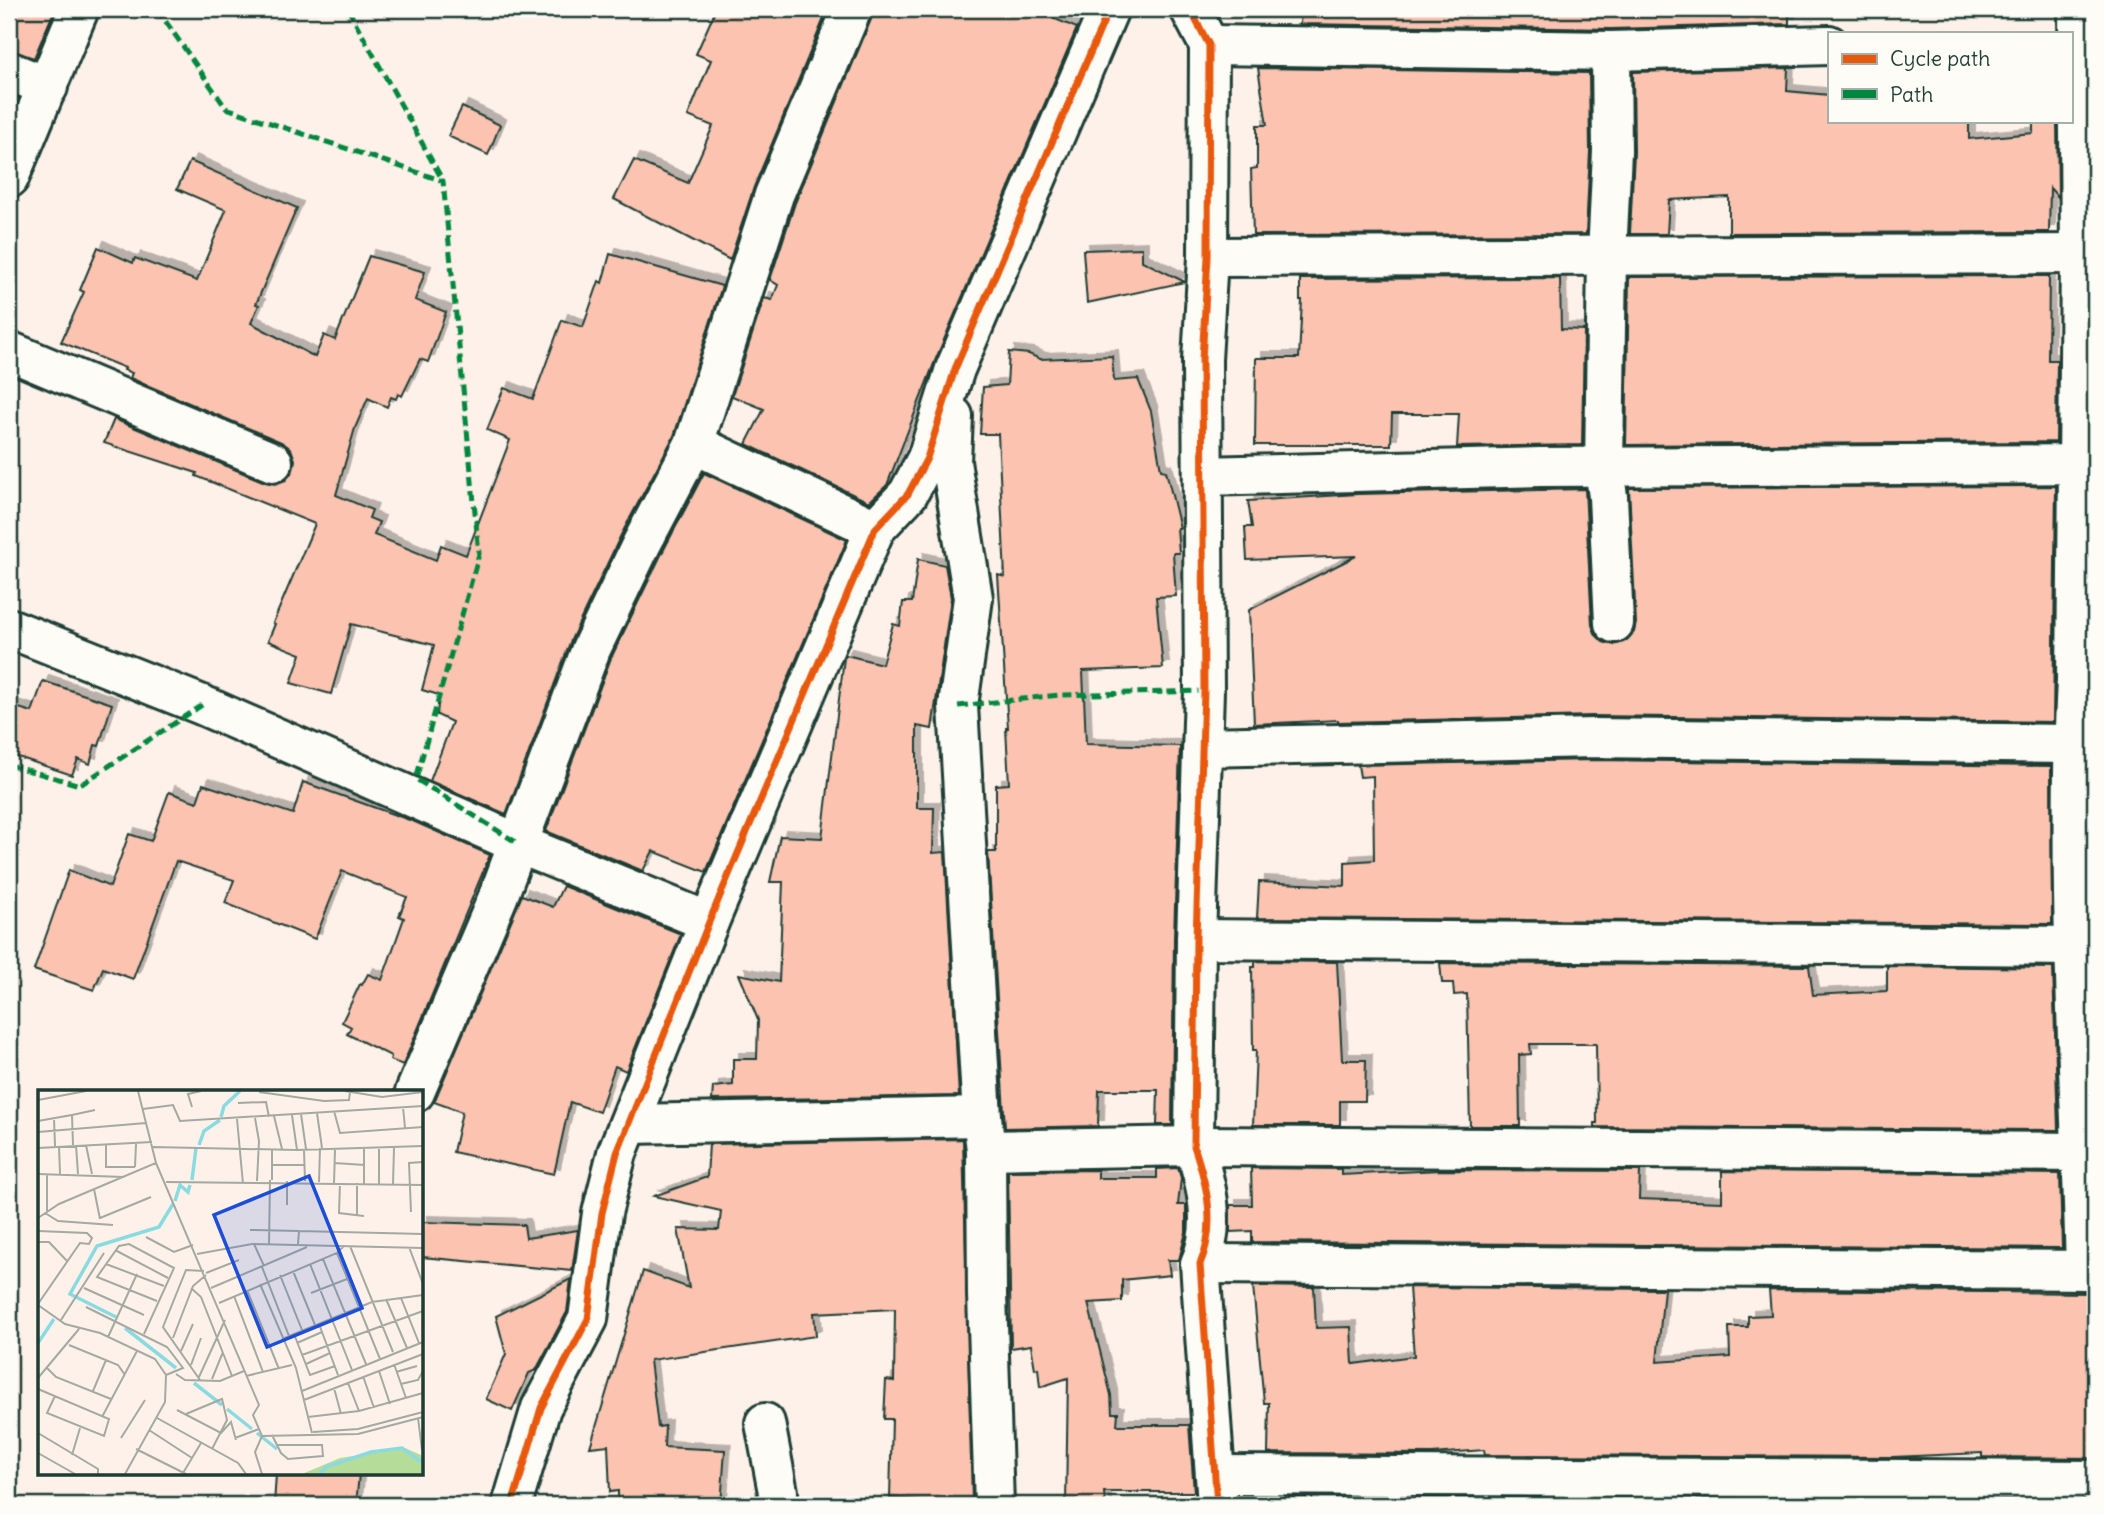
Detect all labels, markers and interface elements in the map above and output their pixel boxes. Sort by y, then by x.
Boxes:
legend [1828,32,2072,122]
text: Cycle path [1890,45,1990,72]
text: Path [1890,81,1933,108]
inset map [38,1090,424,1476]

